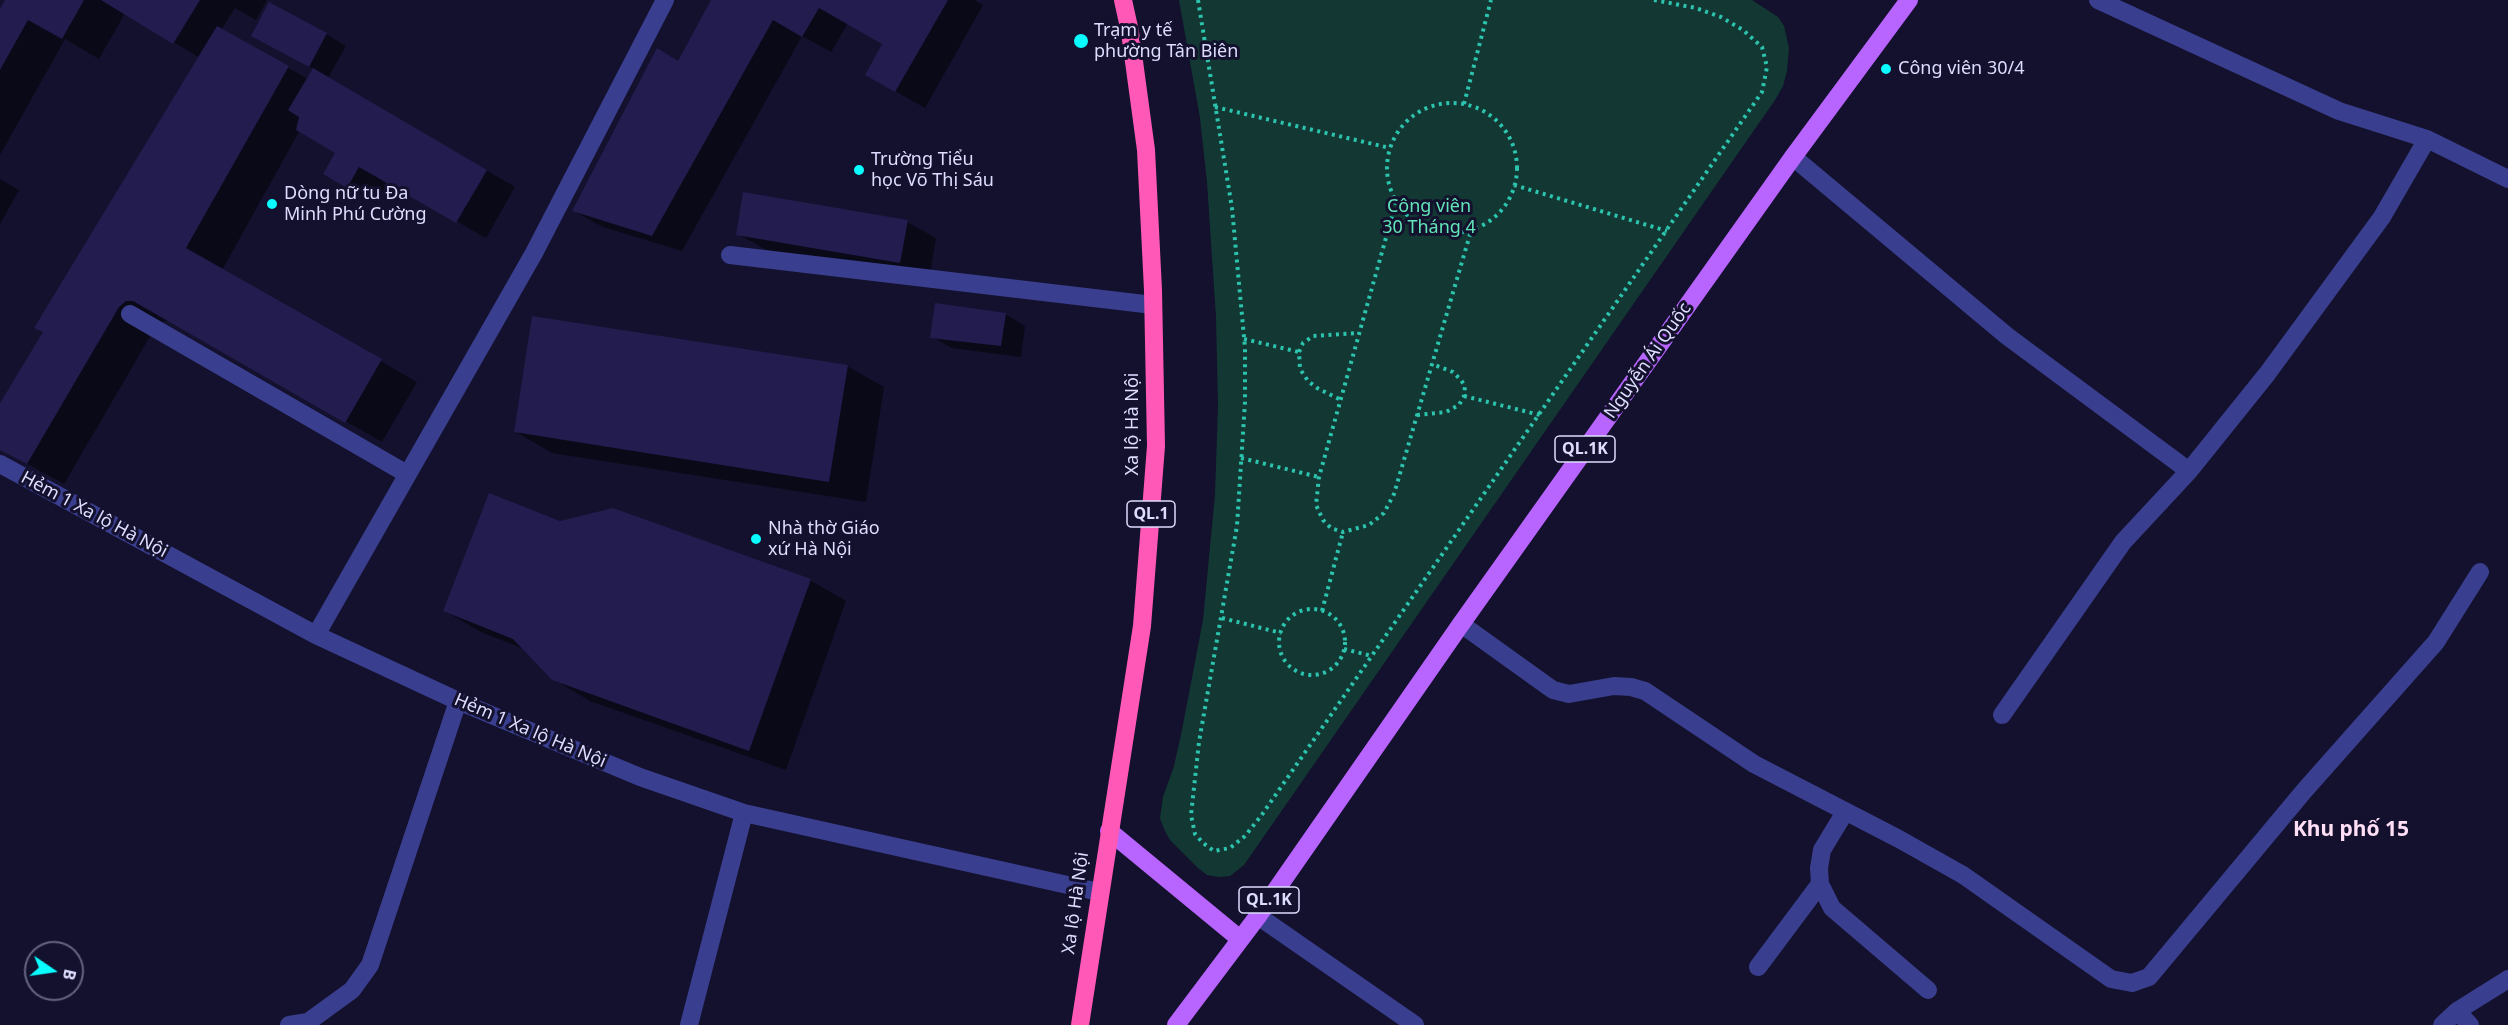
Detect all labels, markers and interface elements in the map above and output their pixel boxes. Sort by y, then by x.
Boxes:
place label: Trạm y tế phường Tân Biên [1094,20,1238,63]
marker: Trạm y tế phường Tân Biên [1072,32,1090,50]
place label: Công viên 30/4 [1898,58,2024,80]
marker: Công viên 30/4 [1879,62,1893,76]
place label: Trường Tiểu học Võ Thị Sáu [871,149,994,192]
marker: Trường Tiểu học Võ Thị Sáu [852,163,866,177]
place label: Dòng nữ tu Đa Minh Phú Cường [284,183,427,226]
park label: Công viên 30 Tháng 4 [1382,196,1476,238]
marker: Dòng nữ tu Đa Minh Phú Cường [265,197,279,211]
street label: Nguyễn Ái Quốc [1600,299,1696,423]
street label: Xa lộ Hà Nội [1122,373,1144,475]
road number: QL.1K [1555,436,1615,462]
street label: Hẻm 1 Xa lộ Hà Nội [17,467,171,563]
road number: QL.1 [1127,501,1175,527]
place label: Nhà thờ Giáo xứ Hà Nội [768,518,880,560]
marker: Nhà thờ Giáo xứ Hà Nội [749,532,763,546]
street label: Hẻm 1 Xa lộ Hà Nội [451,689,609,773]
district label: Khu phố 15 [2293,817,2409,843]
street label: Xa lộ Hà Nội [1058,851,1094,955]
road number: QL.1K [1239,887,1299,913]
north arrow [24,941,84,1001]
text: B [58,967,82,982]

